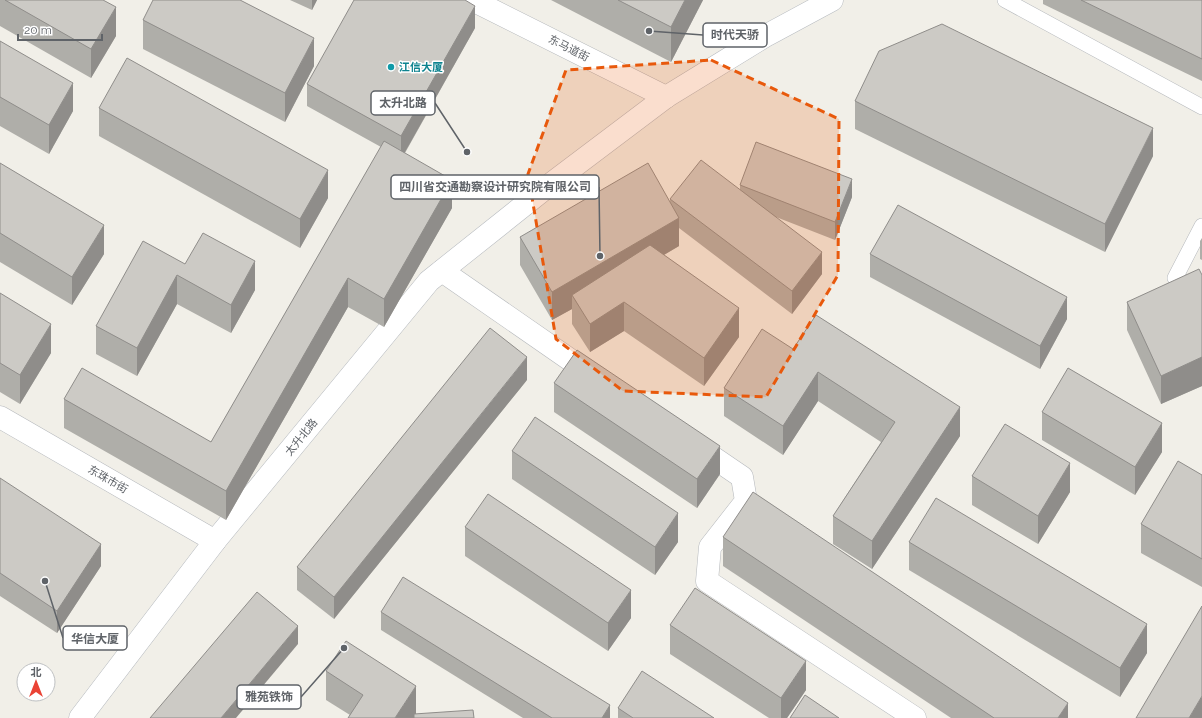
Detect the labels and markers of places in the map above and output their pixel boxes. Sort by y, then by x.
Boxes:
callout: 时代天骄 [703,23,767,47]
place label: 江信大厦 [399,61,443,74]
marker: 江信大厦 [386,62,396,72]
callout: 太升北路 [371,91,435,115]
callout: 四川省交通勘察设计研究院有限公司 [391,175,599,199]
callout: 华信大厦 [63,626,127,650]
callout: 雅苑铁饰 [237,685,301,709]

